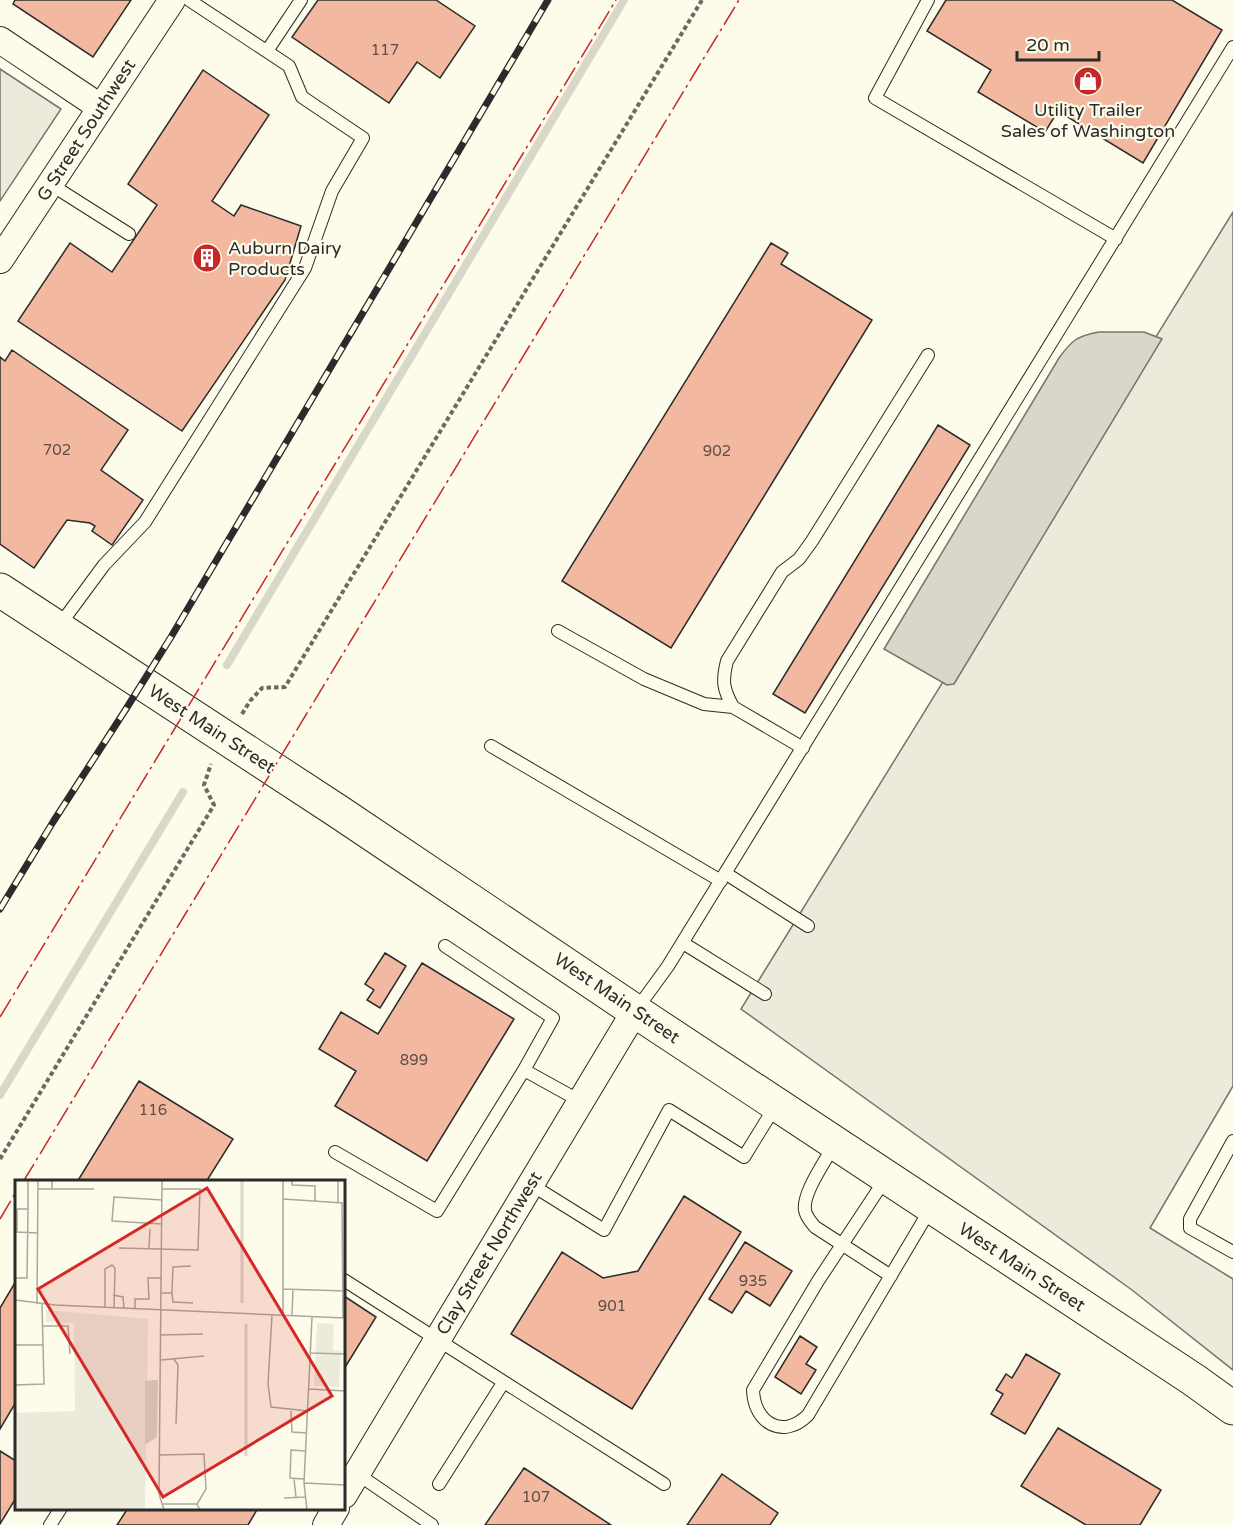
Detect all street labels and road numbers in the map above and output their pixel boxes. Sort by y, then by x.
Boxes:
street label: G Street Southwest [32,55,140,205]
street label: West Main Street [144,680,280,778]
street label: West Main Street [550,948,684,1048]
street label: Clay Street Northwest [431,1167,547,1339]
street label: West Main Street [954,1218,1090,1316]

